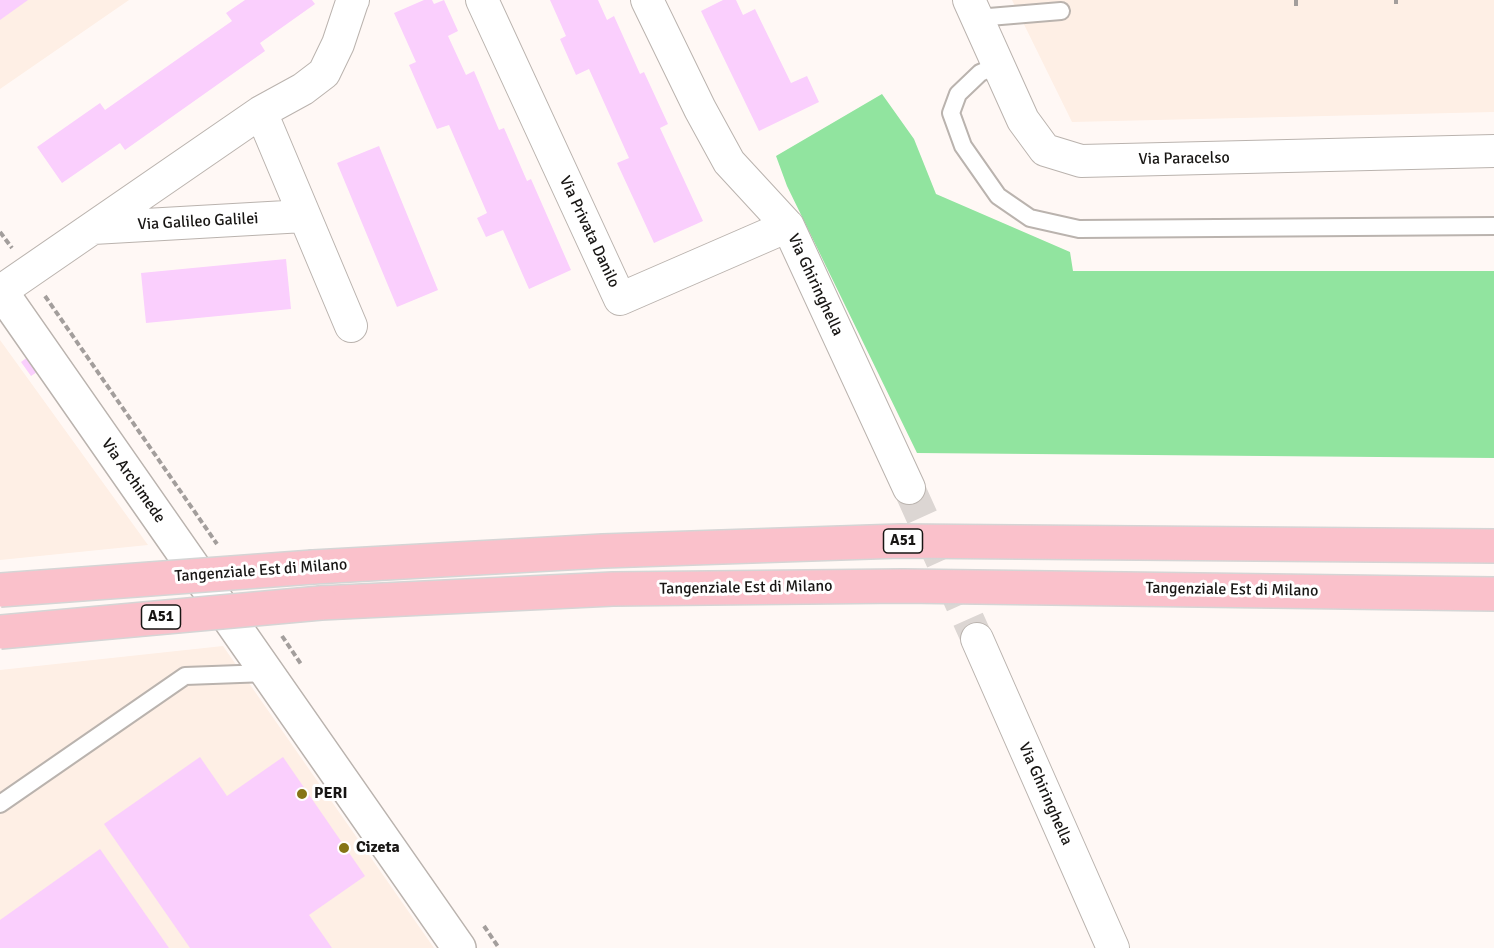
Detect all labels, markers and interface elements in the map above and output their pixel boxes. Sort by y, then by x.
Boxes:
street label: Via Paracelso [1138,149,1230,169]
street label: Via Privata Danilo [555,173,623,291]
street label: Via Galileo Galilei [137,209,259,235]
street label: Via Ghiringhella [783,231,847,339]
street label: Via Archimede [97,435,169,527]
road number: A51 [884,529,922,553]
street label: Tangenziale Est di Milano [174,555,348,587]
street label: Tangenziale Est di Milano [659,577,833,599]
street label: Tangenziale Est di Milano [1145,579,1319,601]
road number: A51 [142,605,180,629]
street label: Via Ghiringhella [1014,740,1076,848]
place label: PERI [314,784,347,804]
marker: PERI [295,787,309,801]
place label: Cizeta [356,838,400,858]
marker: Cizeta [337,841,351,855]

